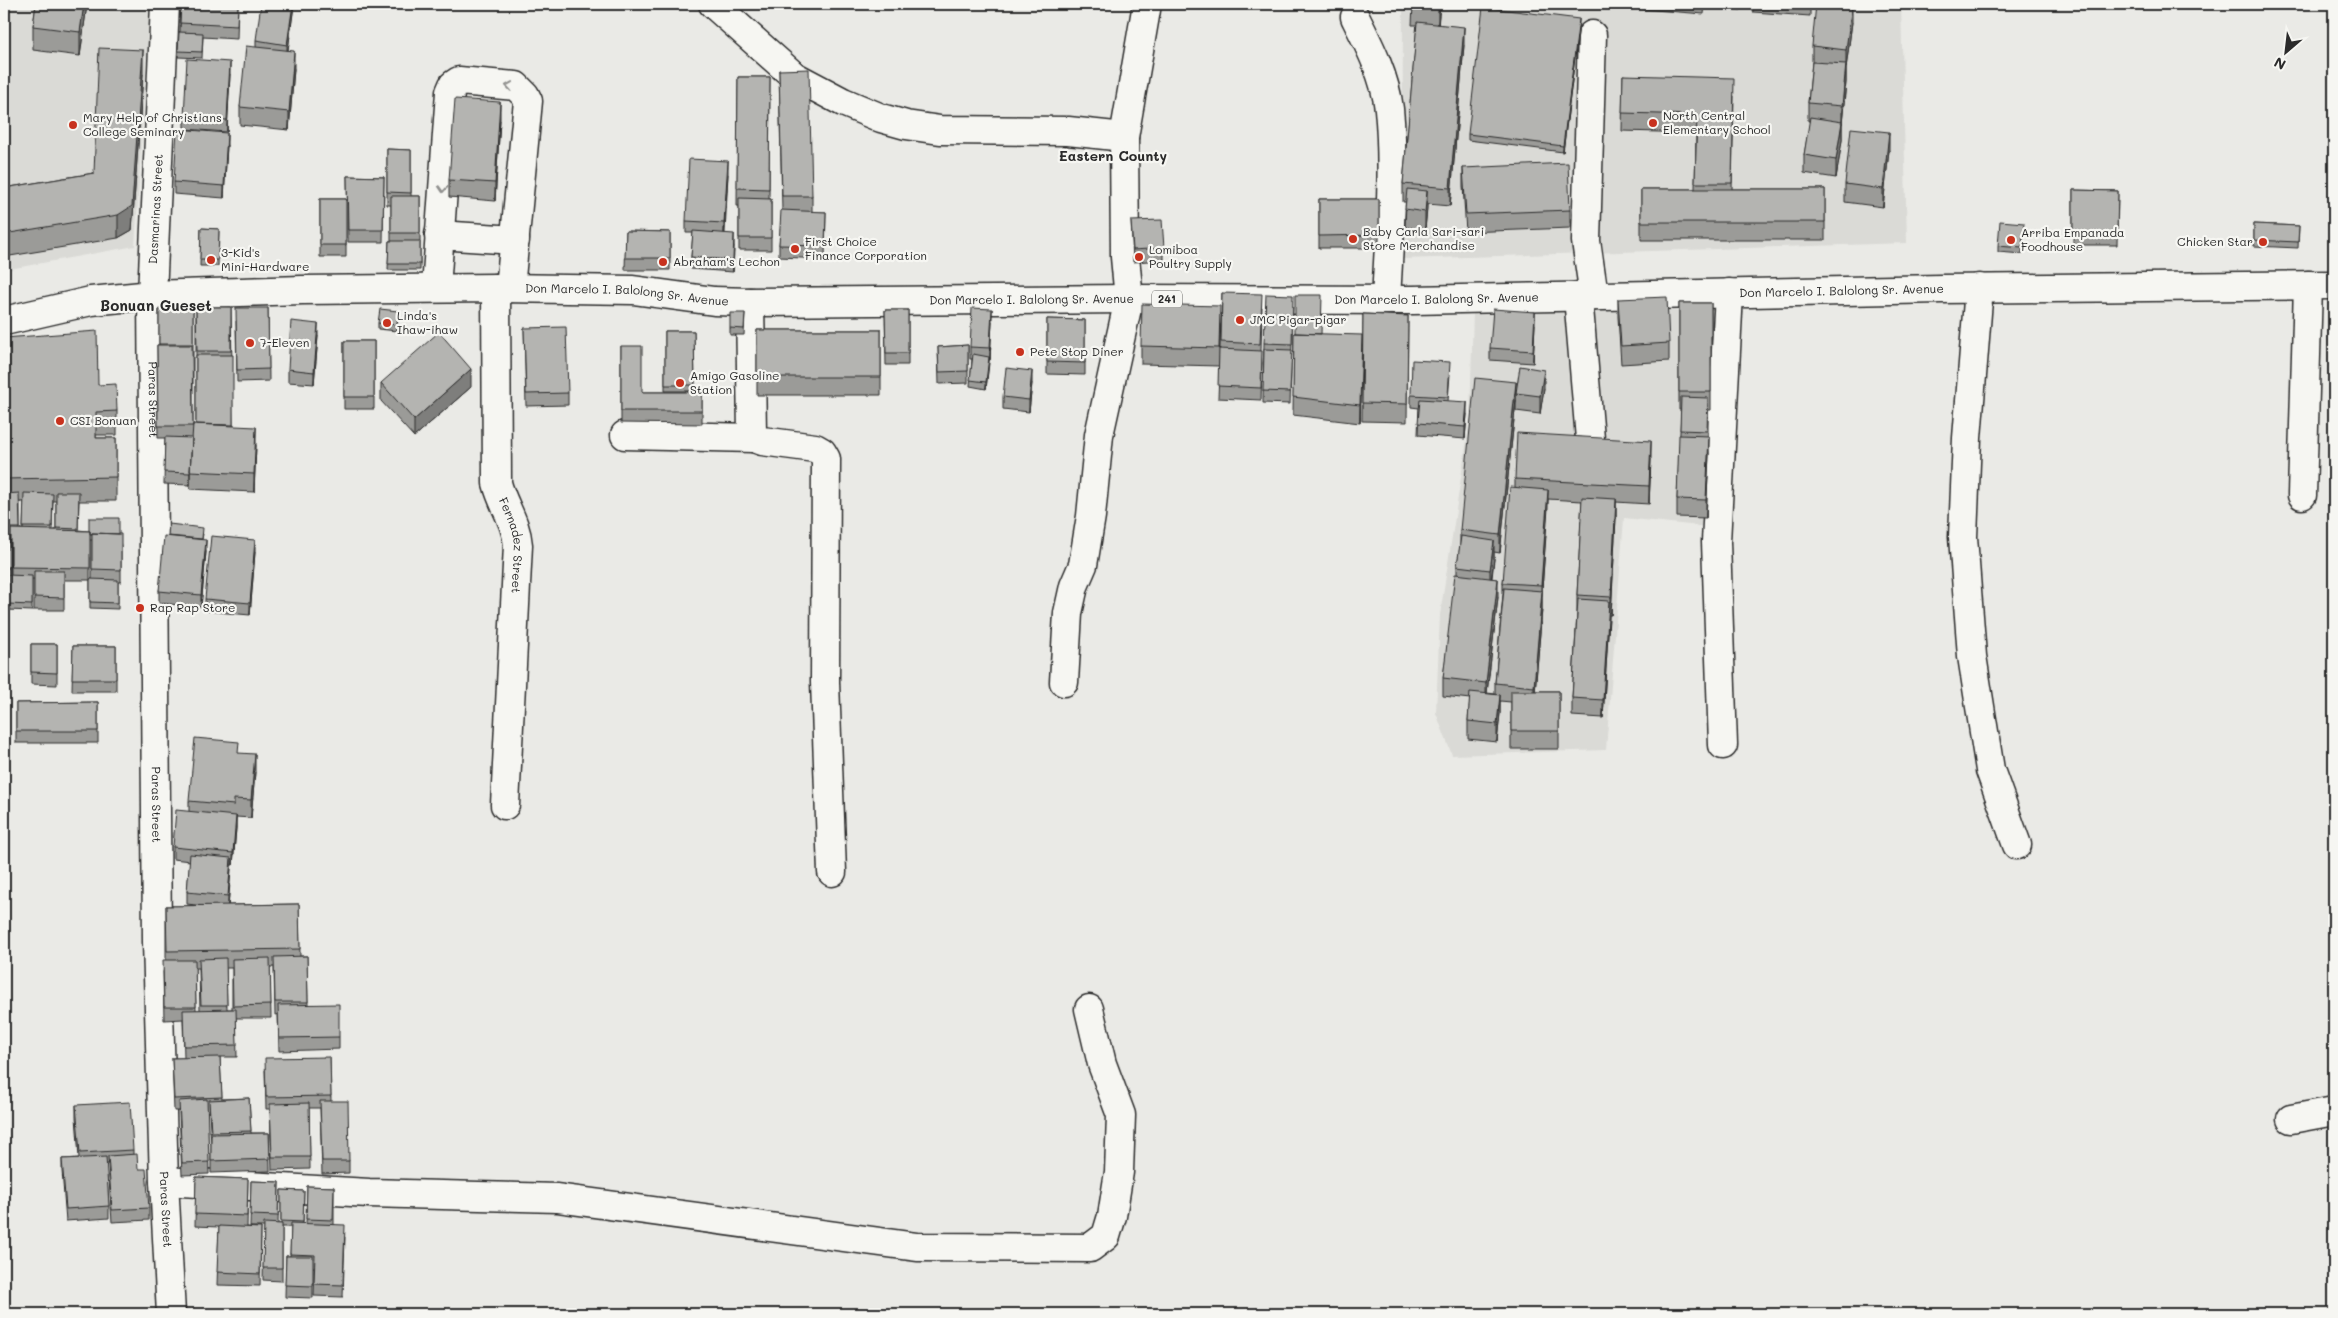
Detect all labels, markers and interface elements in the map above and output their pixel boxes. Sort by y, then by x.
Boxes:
north arrow [2260,28,2310,78]
text: N [2271,53,2289,75]
one-way arrow [504,81,513,91]
place label: North Central Elementary School [1663,107,1771,137]
place label: Mary Help of Christians College Seminary [83,109,222,139]
marker: North Central Elementary School [1647,117,1659,129]
marker: Mary Help of Christians College Seminary [67,119,79,131]
district label: Eastern County [1059,146,1168,165]
street label: Dasmarinas Street [144,153,166,264]
one-way arrow [437,185,448,193]
place label: Baby Carla Sari-sari Store Merchandise [1363,223,1484,253]
place label: Arriba Empanada Foodhouse [2021,224,2125,254]
place label: First Choice Finance Corporation [805,233,927,263]
marker: Baby Carla Sari-sari Store Merchandise [1347,233,1359,245]
place label: Chicken Star [2177,233,2253,249]
marker: Arriba Empanada Foodhouse [2005,234,2017,246]
marker: Chicken Star [2257,236,2269,248]
place label: Lomiboa Poultry Supply [1149,241,1232,271]
marker: First Choice Finance Corporation [789,243,801,255]
place label: 3-Kid's Mini-Hardware [221,244,310,274]
marker: Lomiboa Poultry Supply [1133,251,1145,263]
place label: Abraham's Lechon [673,253,780,269]
marker: 3-Kid's Mini-Hardware [205,254,217,266]
marker: Abraham's Lechon [657,256,669,268]
street label: Don Marcelo I. Balolong Sr. Avenue [525,279,729,308]
street label: Don Marcelo I. Balolong Sr. Avenue [1739,280,1944,300]
street label: Don Marcelo I. Balolong Sr. Avenue [1334,288,1539,307]
street label: Don Marcelo I. Balolong Sr. Avenue [929,290,1134,308]
road number: 241 [1152,290,1182,308]
district label: Bonuan Gueset [100,295,212,315]
place label: Linda's Ihaw-ihaw [397,307,458,337]
place label: JMC Pigar-pigar [1250,311,1347,327]
marker: JMC Pigar-pigar [1234,314,1246,326]
marker: Linda's Ihaw-ihaw [381,317,393,329]
place label: 7-Eleven [260,334,309,350]
marker: 7-Eleven [244,337,256,349]
place label: Pete Stop Diner [1030,343,1124,359]
marker: Pete Stop Diner [1014,346,1026,358]
street label: Paras Street [146,362,162,438]
place label: Amigo Gasoline Station [690,367,780,397]
marker: Amigo Gasoline Station [674,377,686,389]
place label: CSI Bonuan [70,412,136,428]
marker: CSI Bonuan [54,415,66,427]
street label: Fernadez Street [496,495,527,594]
place label: Rap Rap Store [150,599,235,615]
marker: Rap Rap Store [134,602,146,614]
street label: Paras Street [149,766,165,843]
street label: Paras Street [157,1171,176,1248]

